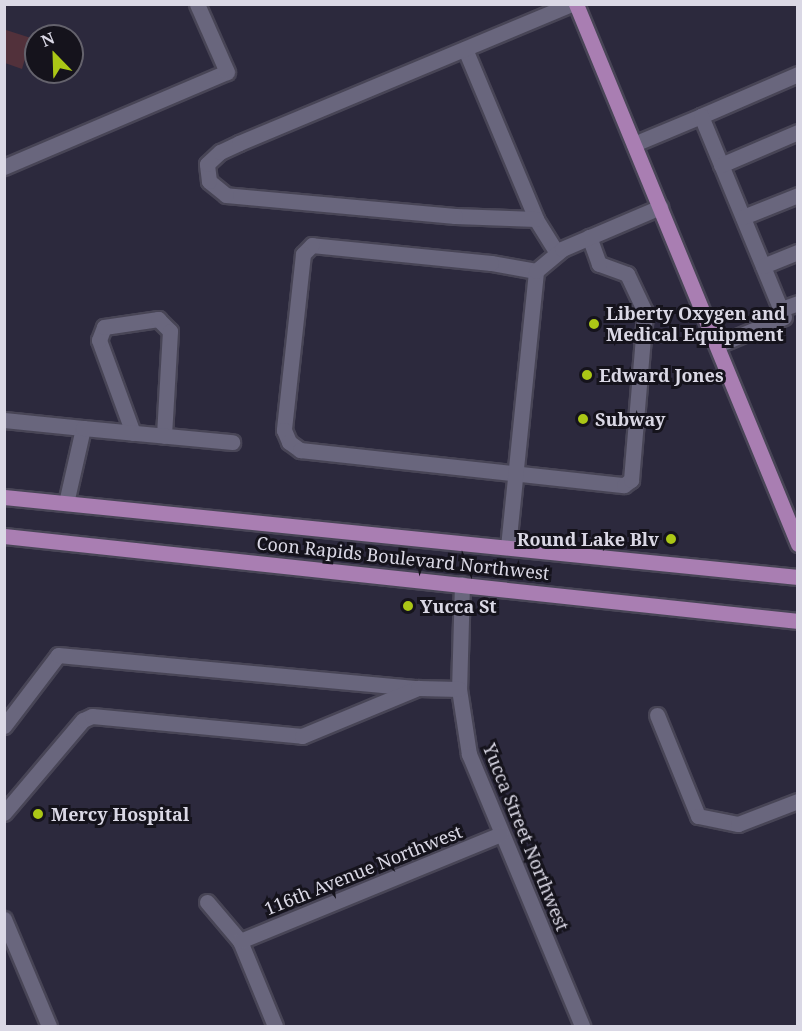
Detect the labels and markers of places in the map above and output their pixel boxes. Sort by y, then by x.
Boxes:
place label: Liberty Oxygen and Medical Equipment [606,303,786,346]
marker: Liberty Oxygen and Medical Equipment [587,317,601,331]
place label: Edward Jones [599,364,724,386]
marker: Edward Jones [580,368,594,382]
place label: Subway [595,408,665,430]
marker: Subway [576,412,590,426]
place label: Round Lake Blv [517,528,659,550]
marker: Round Lake Blv [664,532,678,546]
place label: Yucca St [420,595,497,617]
marker: Yucca St [401,599,415,613]
place label: Mercy Hospital [51,803,189,825]
marker: Mercy Hospital [29,805,47,823]

